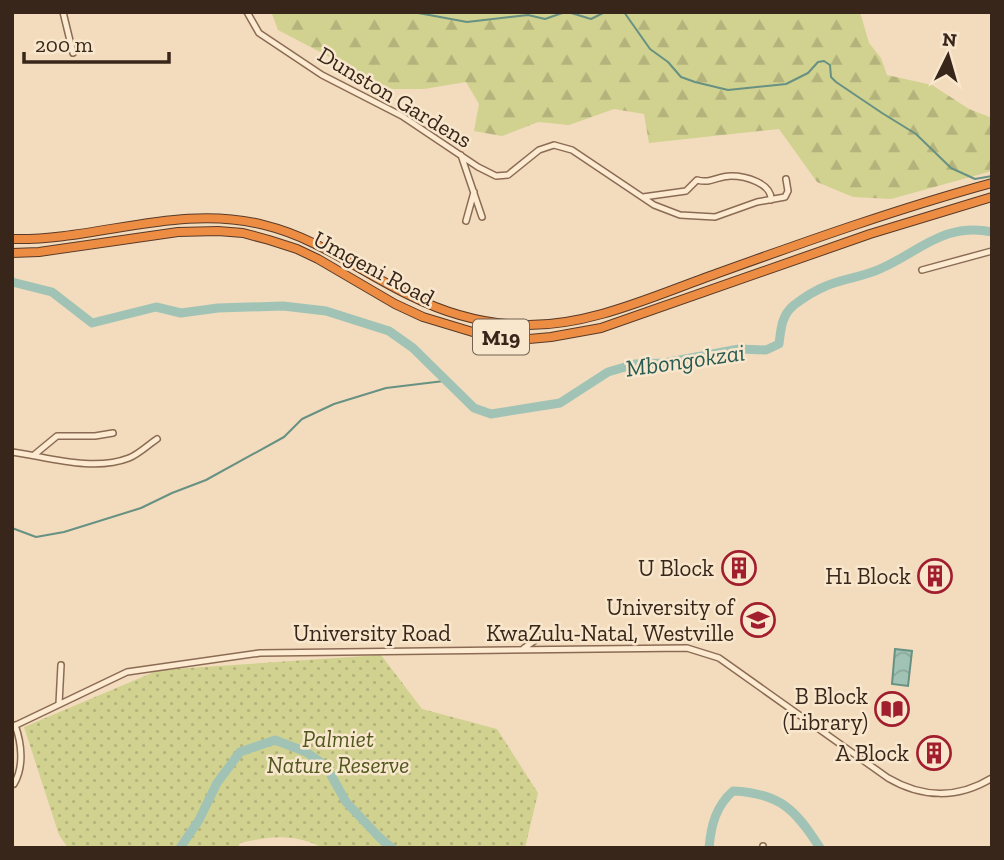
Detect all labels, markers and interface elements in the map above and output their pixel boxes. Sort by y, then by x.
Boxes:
scale bar [24,21,170,65]
north arrow [913,21,983,91]
text: N [941,27,958,52]
text: 200 m [35,32,93,57]
street label: Dunston Gardens [313,40,477,154]
street label: Umgeni Road [308,224,440,312]
road number: M19 [473,320,529,354]
water label: Mbongokzai [623,337,747,383]
building icon: U Block [720,549,758,587]
place label: U Block [638,554,714,582]
building icon: H1 Block [916,557,954,595]
place label: H1 Block [825,562,911,590]
place label: University of KwaZulu-Natal, Westville [486,593,736,647]
school or university icon: University of KwaZulu-Natal, Westville [739,601,777,639]
street label: University Road [293,619,451,647]
place label: B Block (Library) [783,682,868,736]
library icon: B Block (Library) [873,690,911,728]
park label: Palmiet Nature Reserve [267,725,409,779]
building icon: A Block [915,734,953,772]
place label: A Block [835,739,909,767]

